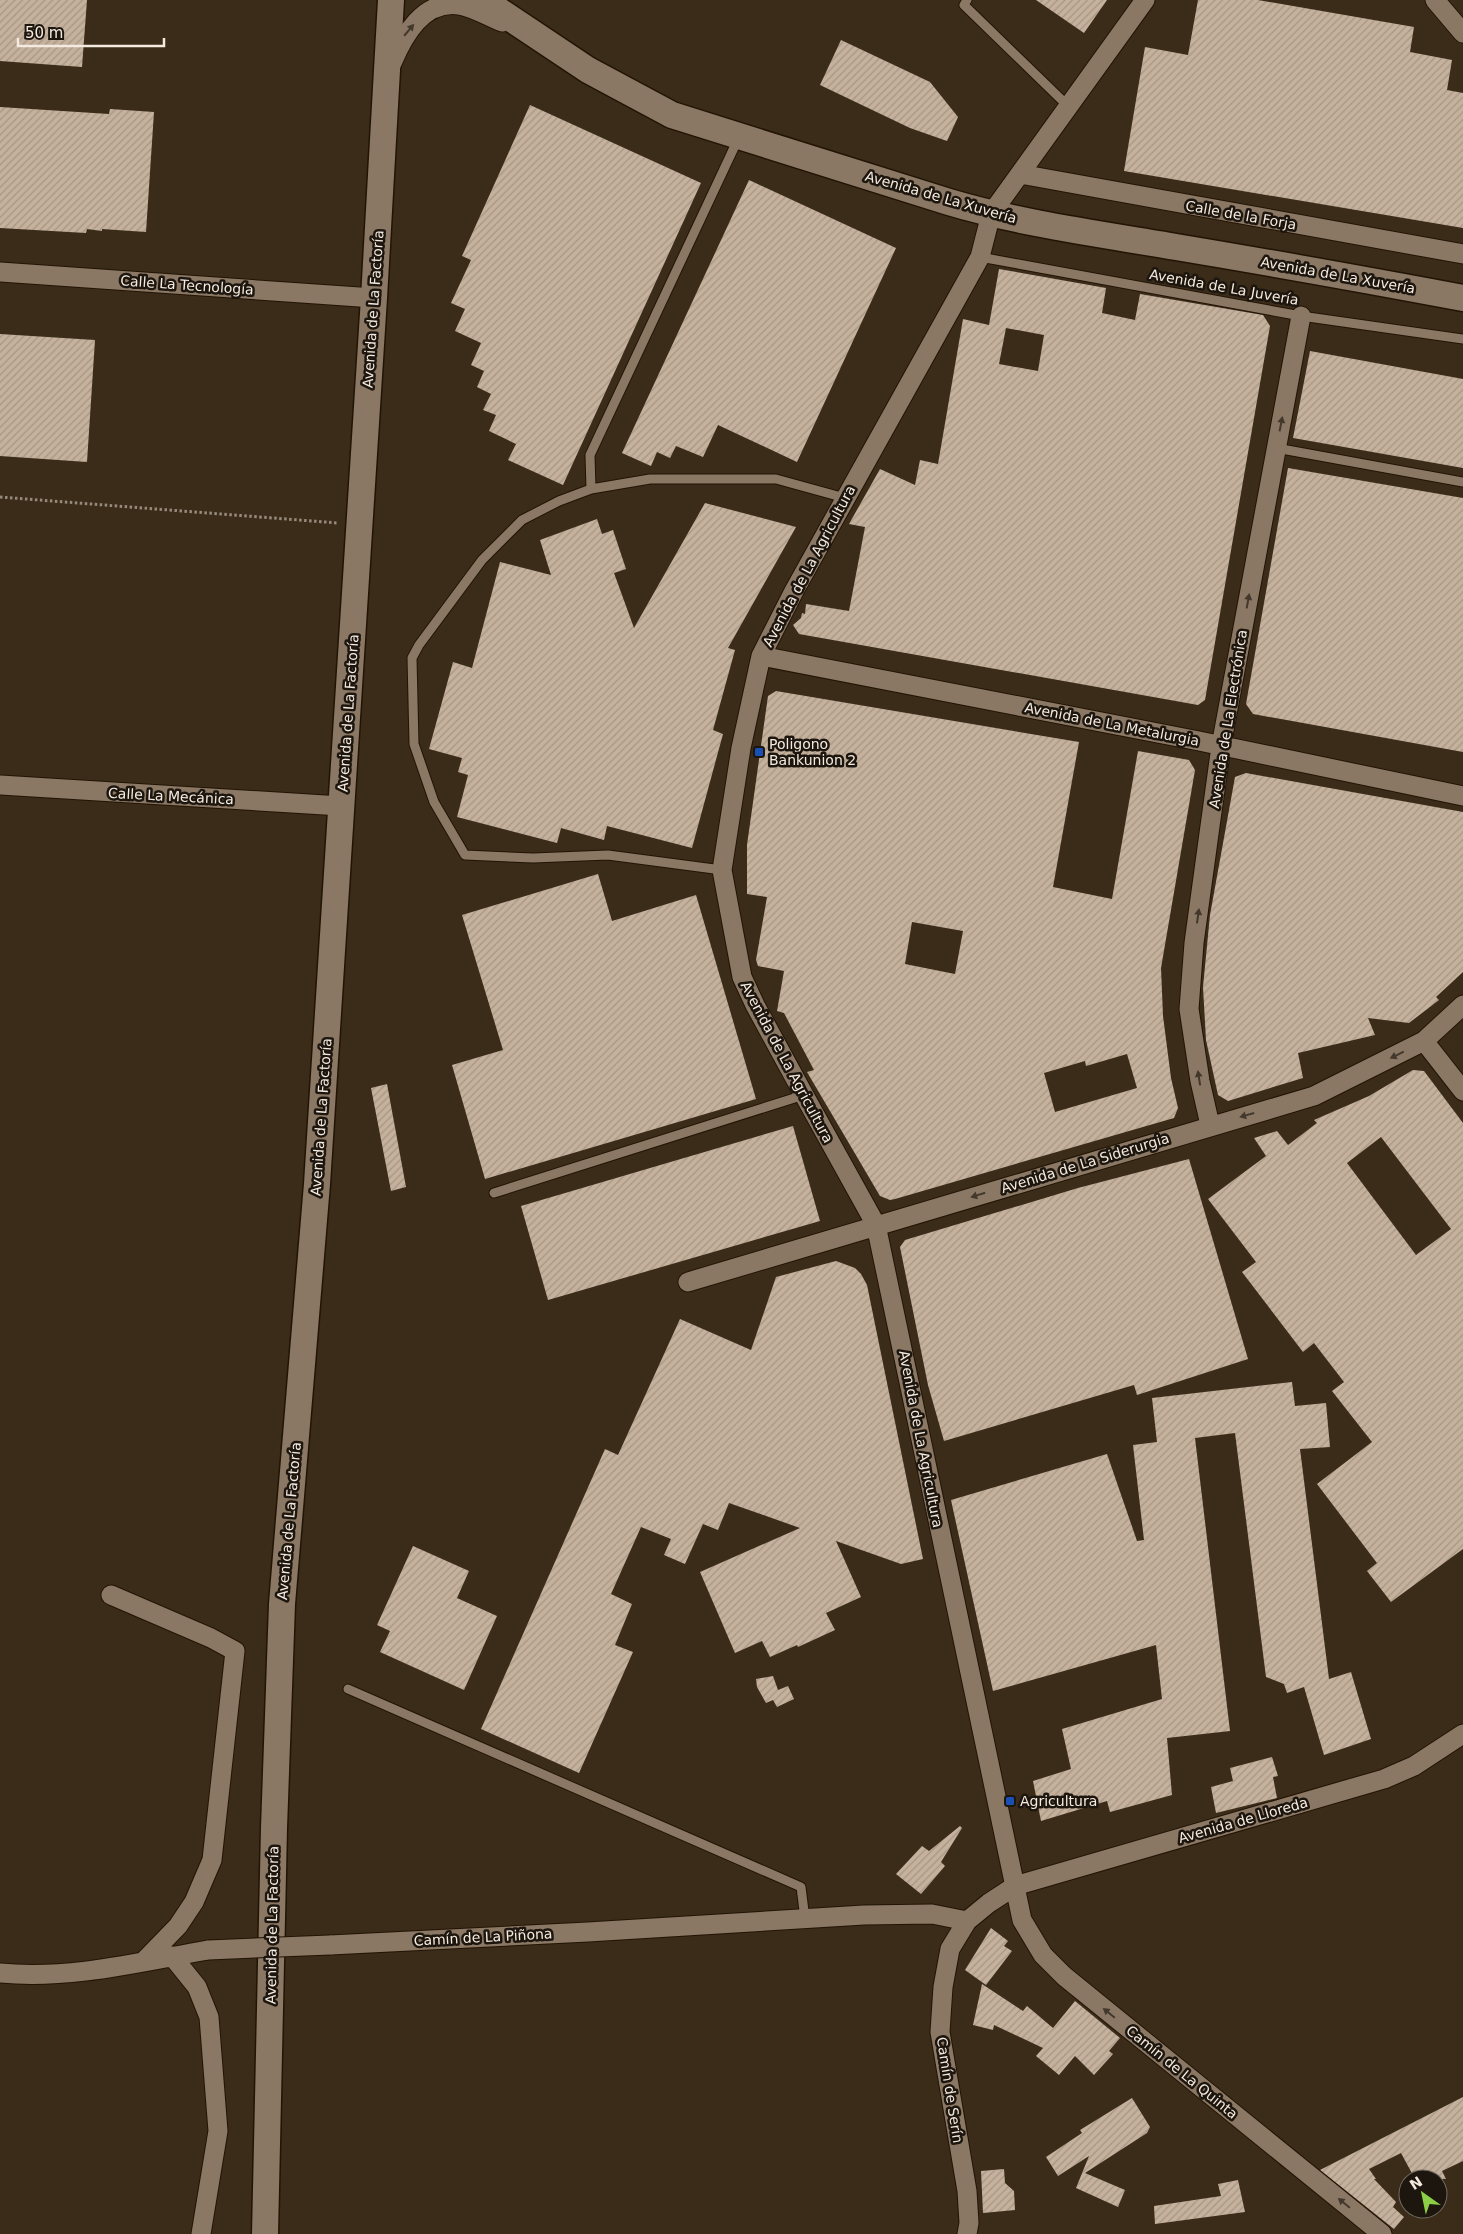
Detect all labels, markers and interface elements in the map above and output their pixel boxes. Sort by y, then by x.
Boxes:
scale bar [18,15,164,47]
one-way arrow [403,23,414,36]
text: 50 m [25,24,63,42]
street label: Avenida de La Xuvería [863,168,1019,226]
street label: Calle de la Forja [1184,197,1298,233]
street label: Avenida de La Factoría [359,229,387,389]
street label: Avenida de La Xuvería [1259,254,1417,296]
street label: Avenida de La Juvería [1148,266,1300,308]
street label: Calle La Tecnología [120,272,254,298]
one-way arrow [1277,415,1285,431]
street label: Avenida de La Agricultura [760,483,858,649]
one-way arrow [1245,592,1253,608]
street label: Avenida de La Electrónica [1206,629,1250,809]
street label: Avenida de La Factoría [334,633,362,793]
street label: Avenida de La Metalurgia [1023,699,1201,749]
place label: Poligono Bankunion 2 [769,736,856,768]
marker: Poligono Bankunion 2 [753,746,765,758]
street label: Calle La Mecánica [108,785,234,807]
one-way arrow [1194,908,1202,924]
street label: Avenida de La Agricultura [738,979,836,1145]
street label: Avenida de La Factoría [307,1037,335,1197]
one-way arrow [1390,1051,1404,1059]
one-way arrow [1195,1069,1203,1085]
one-way arrow [1239,1111,1254,1119]
street label: Avenida de La Siderurgia [999,1130,1171,1196]
one-way arrow [971,1191,986,1199]
street label: Avenida de La Agricultura [896,1349,946,1529]
street label: Avenida de La Factoría [274,1441,304,1601]
place label: Agricultura [1020,1793,1097,1809]
street label: Avenida de Lloreda [1176,1794,1310,1846]
marker: Agricultura [1004,1795,1016,1807]
street label: Avenida de La Factoría [263,1846,281,2004]
street label: Camín de La Piñona [413,1925,553,1949]
one-way arrow [1103,2007,1116,2018]
street label: Camín de La Quinta [1123,2022,1241,2122]
street label: Camín de Serín [934,2036,966,2144]
north arrow [1398,2169,1448,2219]
text: N [1407,2173,1425,2193]
one-way arrow [1338,2198,1351,2209]

